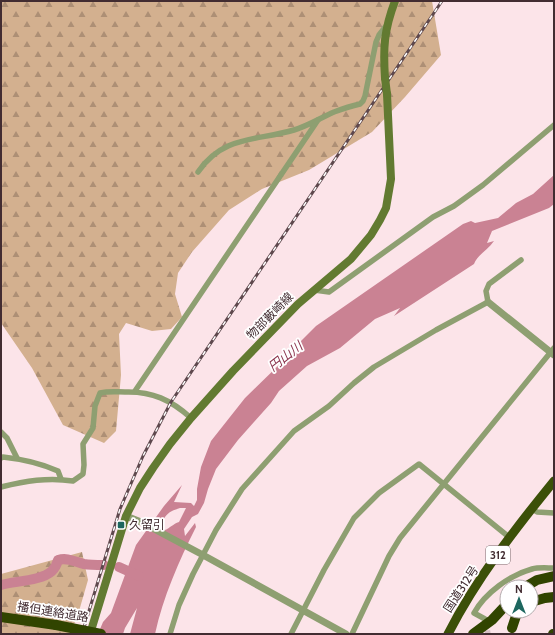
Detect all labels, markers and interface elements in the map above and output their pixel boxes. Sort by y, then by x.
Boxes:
street label: 物部藪崎線 [243,289,296,342]
water label: 円山川 [265,336,307,374]
place label: 久留引 [129,517,165,532]
marker: 久留引 [116,520,126,530]
road number: 312 [486,546,510,564]
street label: 国道312号 [440,563,481,615]
north arrow [499,579,539,619]
text: N [515,582,523,596]
street label: 播但連絡道路 [16,598,90,625]

